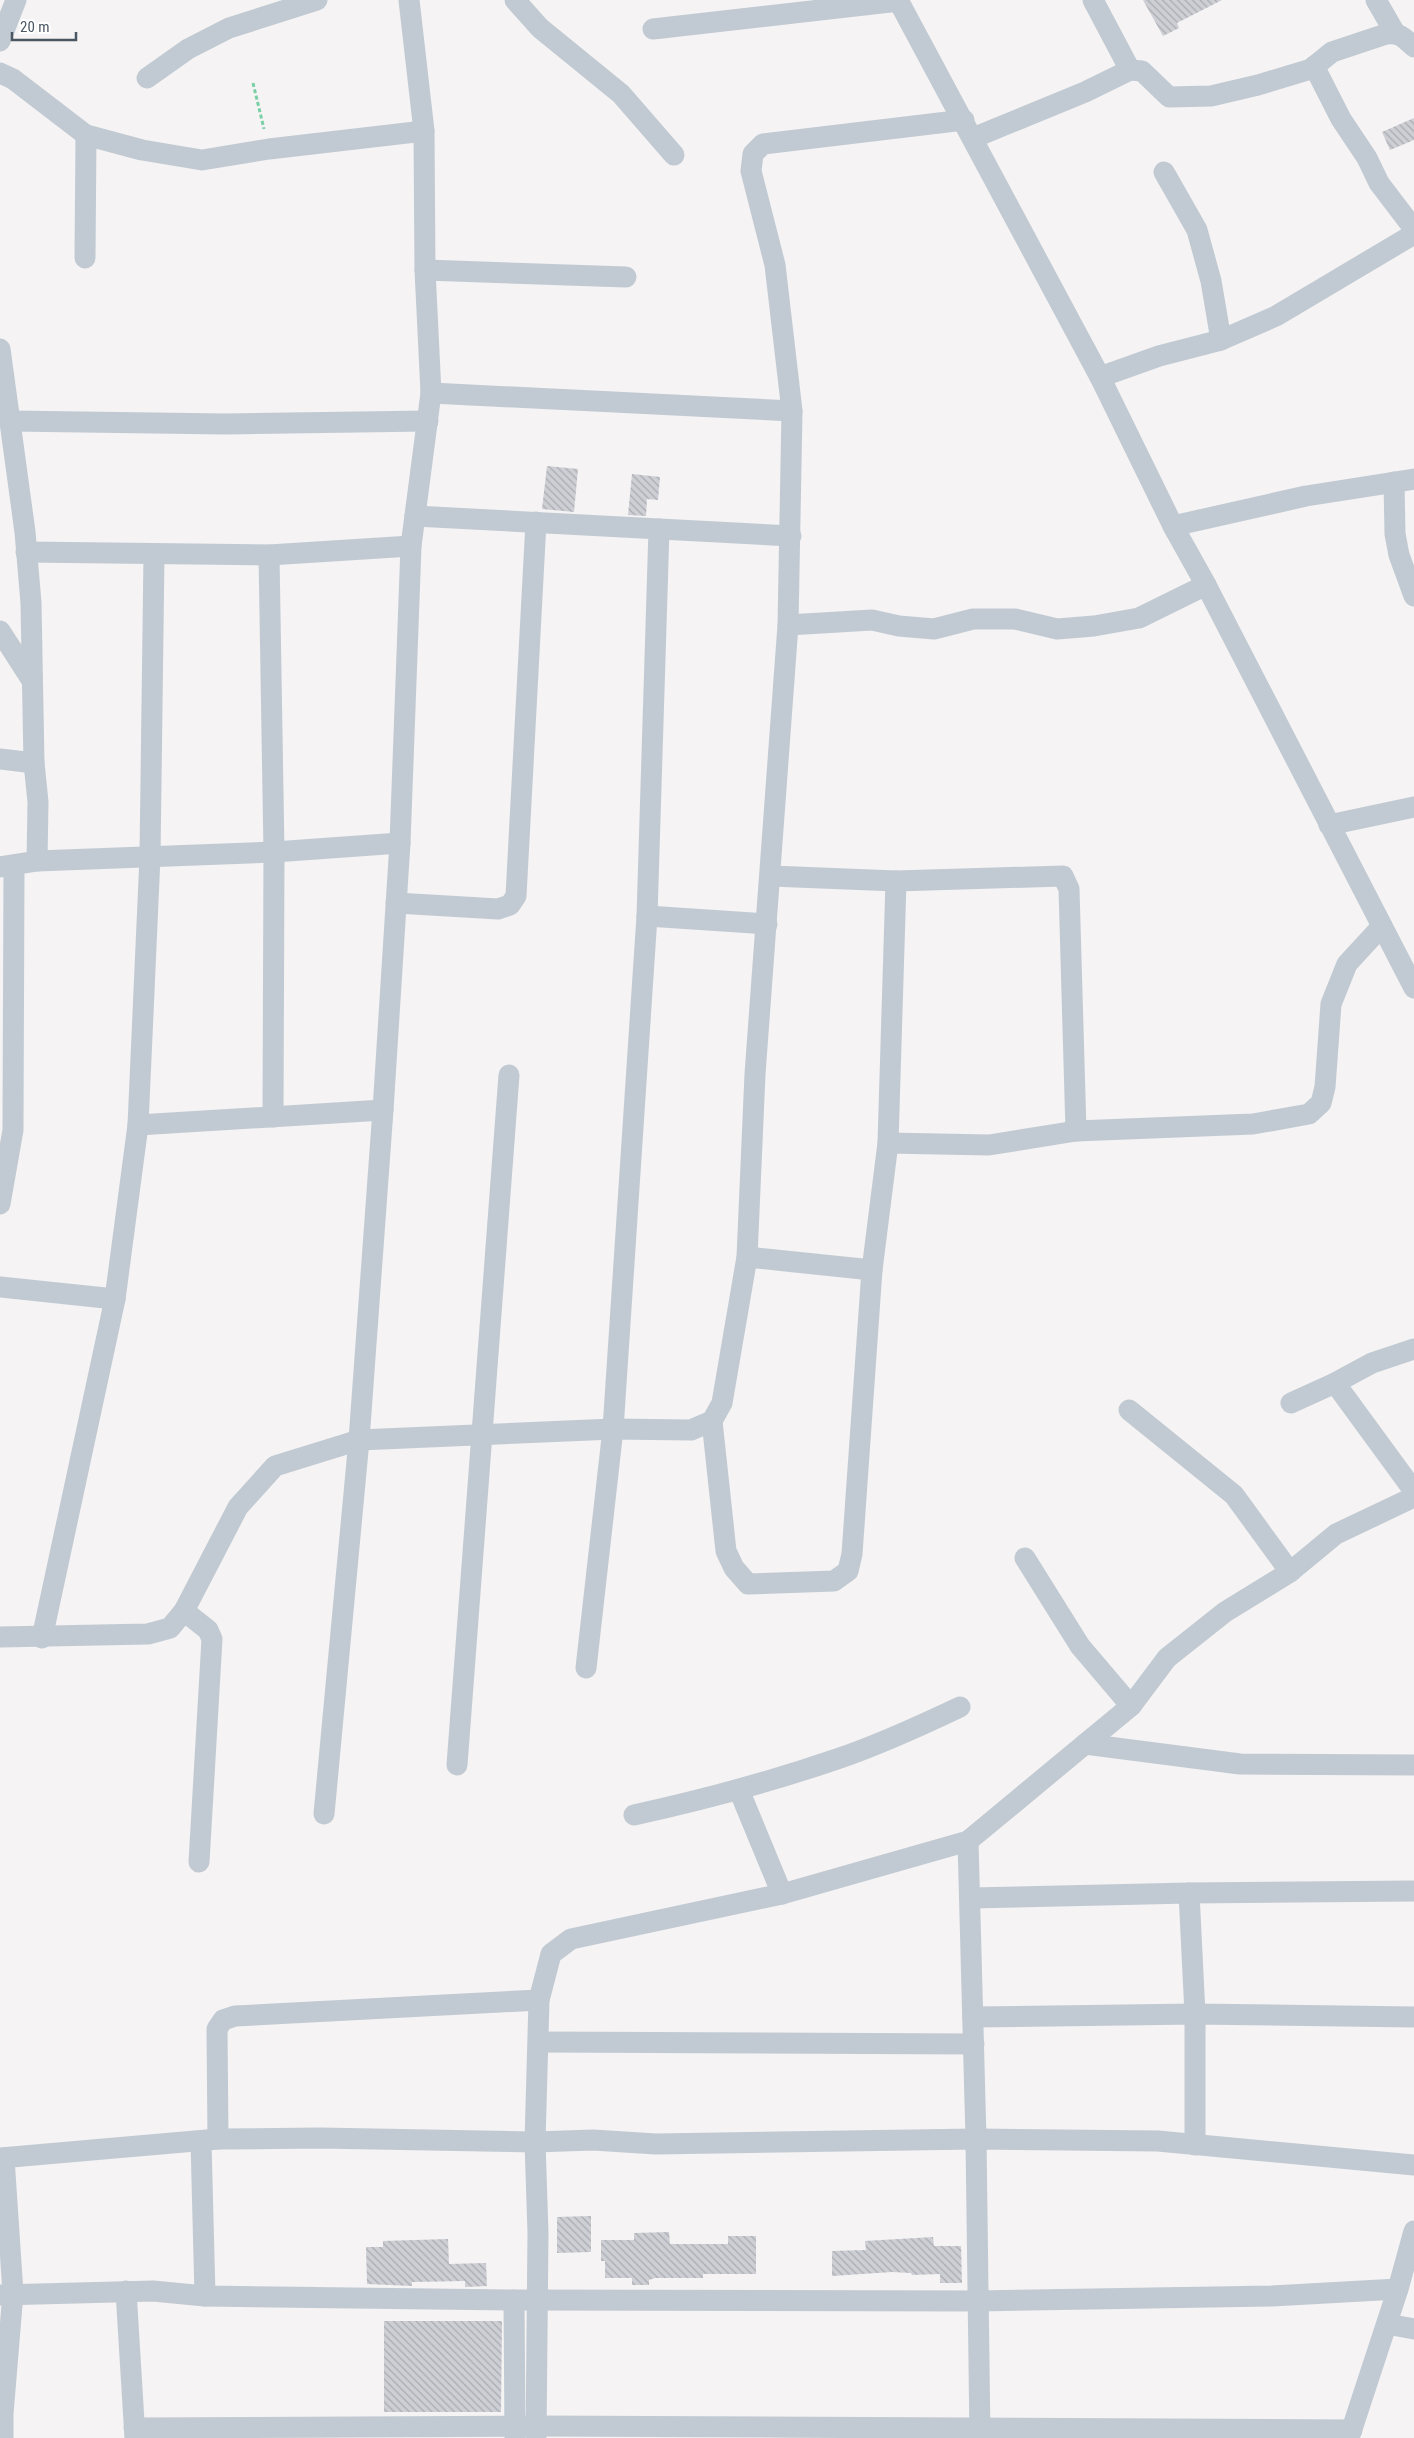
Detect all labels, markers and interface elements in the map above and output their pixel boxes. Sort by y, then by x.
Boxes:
scale bar [12,10,76,42]
text: 20 m [20,18,50,36]

